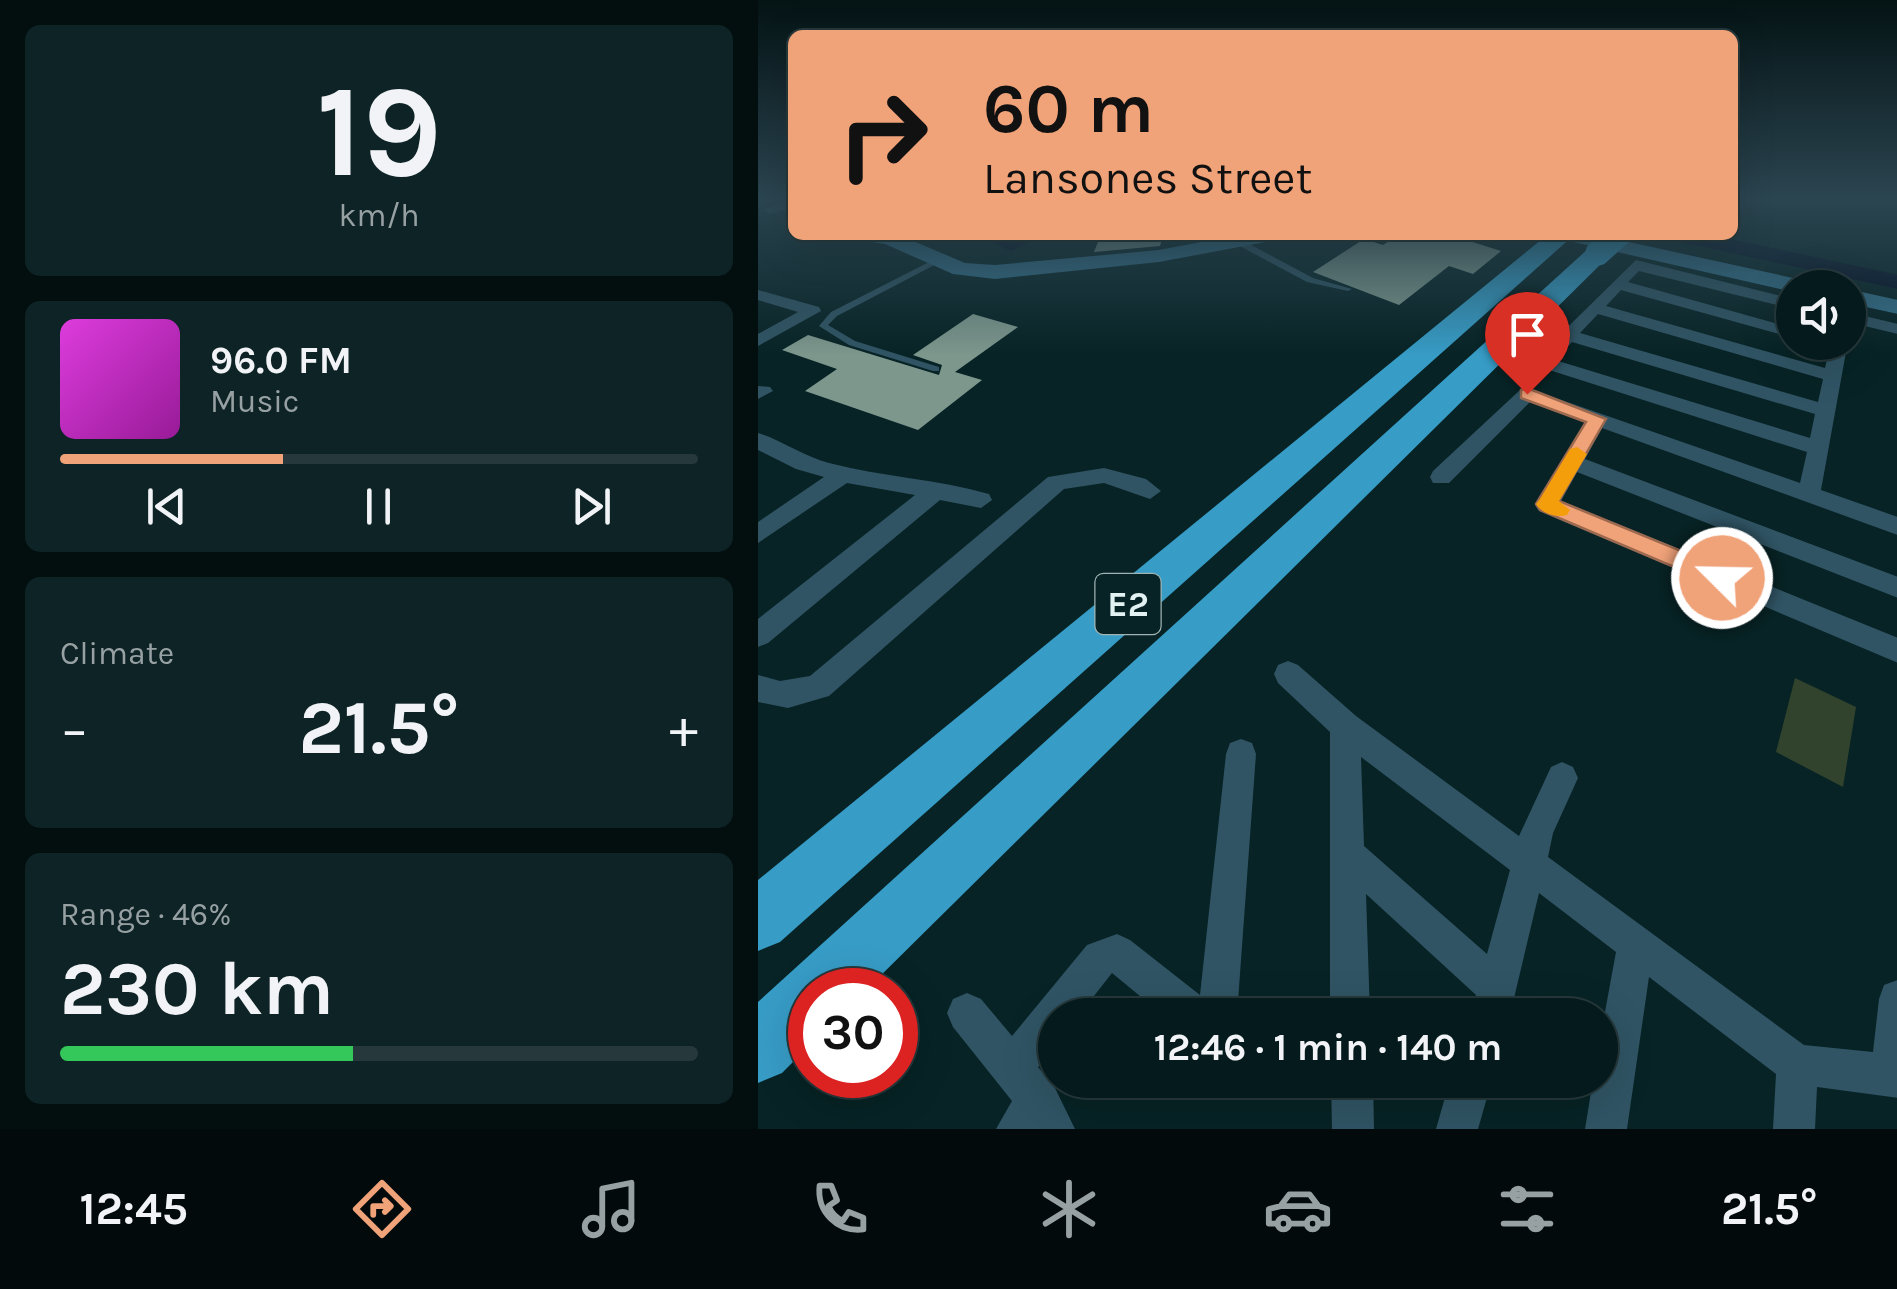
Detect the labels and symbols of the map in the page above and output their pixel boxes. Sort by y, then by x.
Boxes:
pin [1485,292,1570,395]
position arrow [1670,526,1774,630]
road number: E2 [1096,574,1160,634]
speed limit sign: 30 [788,968,918,1098]

